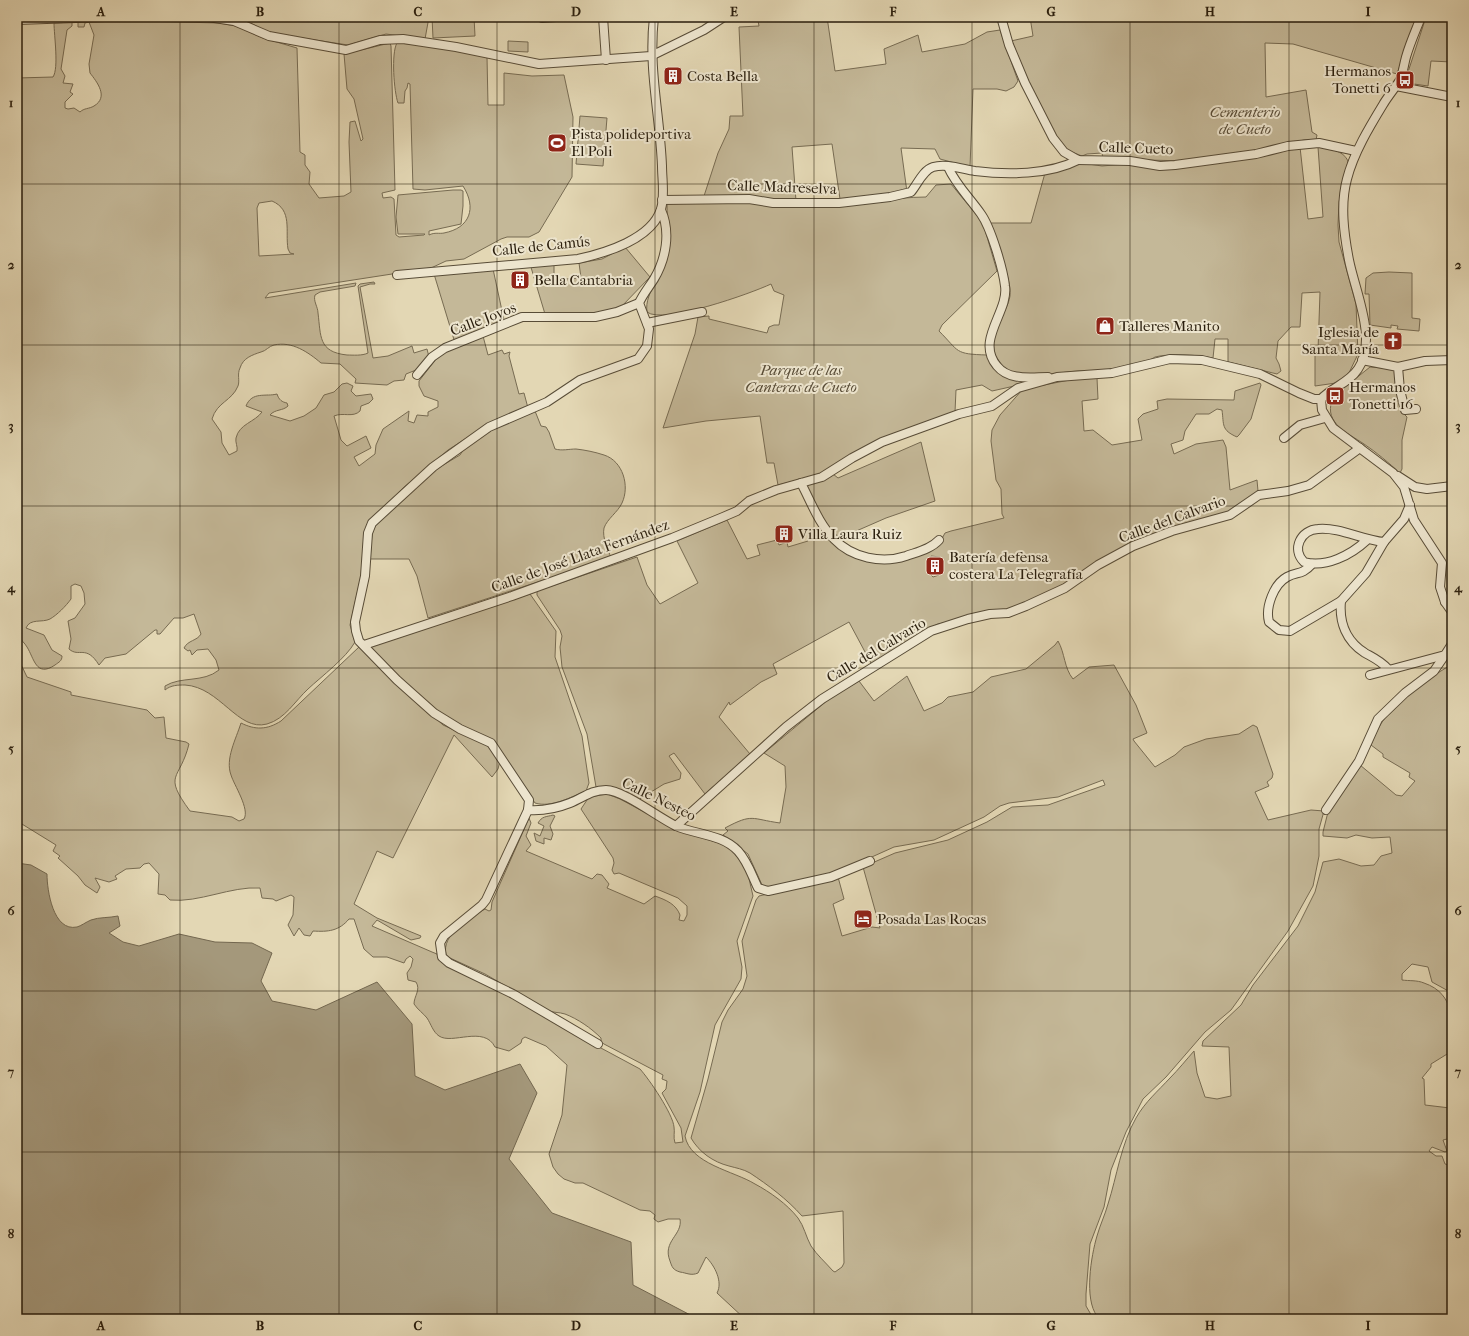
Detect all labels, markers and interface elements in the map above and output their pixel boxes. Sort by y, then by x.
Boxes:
text: A [96,4,106,19]
text: B [256,4,265,19]
text: C [414,4,423,19]
text: D [571,4,581,19]
text: E [730,4,738,19]
text: F [889,4,897,19]
text: G [1046,4,1056,19]
text: H [1205,4,1216,19]
text: I [1365,4,1371,19]
place label: Hermanos Tonetti 6 [1324,62,1392,97]
building icon: Costa Bella [662,65,684,87]
place label: Costa Bella [687,67,759,85]
bus stop icon: Hermanos Tonetti 6 [1394,69,1416,91]
text: 1 [9,95,14,110]
text: 1 [1456,95,1461,110]
park label: Cementerio de Cueto [1210,103,1280,138]
place label: Pista polideportiva El Poli [571,125,692,160]
sports icon: Pista polideportiva El Poli [546,132,568,154]
street label: Calle Cueto [1098,138,1174,158]
street label: Calle Madreselva [727,176,838,198]
street label: Calle de Camús [491,232,591,260]
text: 2 [8,257,15,272]
text: 2 [1455,257,1462,272]
building icon: Bella Cantabria [509,269,531,291]
place label: Bella Cantabria [534,271,634,289]
street label: Calle Joyos [447,298,519,340]
shop icon: Talleres Manito [1094,315,1116,337]
place label: Talleres Manito [1119,317,1220,335]
place label: Iglesia de Santa María [1302,323,1380,358]
church icon: Iglesia de Santa María [1382,330,1404,352]
park label: Parque de las Canteras de Cueto [745,361,857,396]
place label: Hermanos Tonetti 16 [1349,378,1416,413]
bus stop icon: Hermanos Tonetti 16 [1324,385,1346,407]
text: 3 [8,418,14,434]
text: 3 [1455,418,1461,434]
street label: Calle del Calvario [1116,491,1228,547]
street label: Calle de José Llata Fernández [489,515,672,597]
building icon: Villa Laura Ruiz [773,523,795,545]
place label: Villa Laura Ruiz [797,525,902,543]
place label: Batería defensa costera La Telegrafía [949,548,1084,583]
building icon: Batería defensa costera La Telegrafía [924,555,946,577]
text: 4 [6,580,16,596]
text: 4 [1453,580,1463,596]
street label: Calle del Calvario [823,613,929,687]
text: 5 [8,741,14,756]
text: 5 [1455,741,1461,756]
street label: Calle Nesteo [619,773,699,825]
text: 6 [7,903,15,918]
text: 6 [1454,903,1462,918]
hotel icon: Posada Las Rocas [852,908,874,930]
place label: Posada Las Rocas [877,910,987,928]
text: 7 [7,1064,15,1079]
text: 7 [1454,1064,1462,1079]
text: 8 [8,1226,15,1241]
text: 8 [1455,1226,1462,1241]
text: A [96,1318,106,1333]
text: B [256,1318,265,1333]
text: C [414,1318,423,1333]
text: D [571,1318,581,1333]
text: E [730,1318,738,1333]
text: F [889,1318,897,1333]
text: G [1046,1318,1056,1333]
text: H [1205,1318,1216,1333]
text: I [1365,1318,1371,1333]

